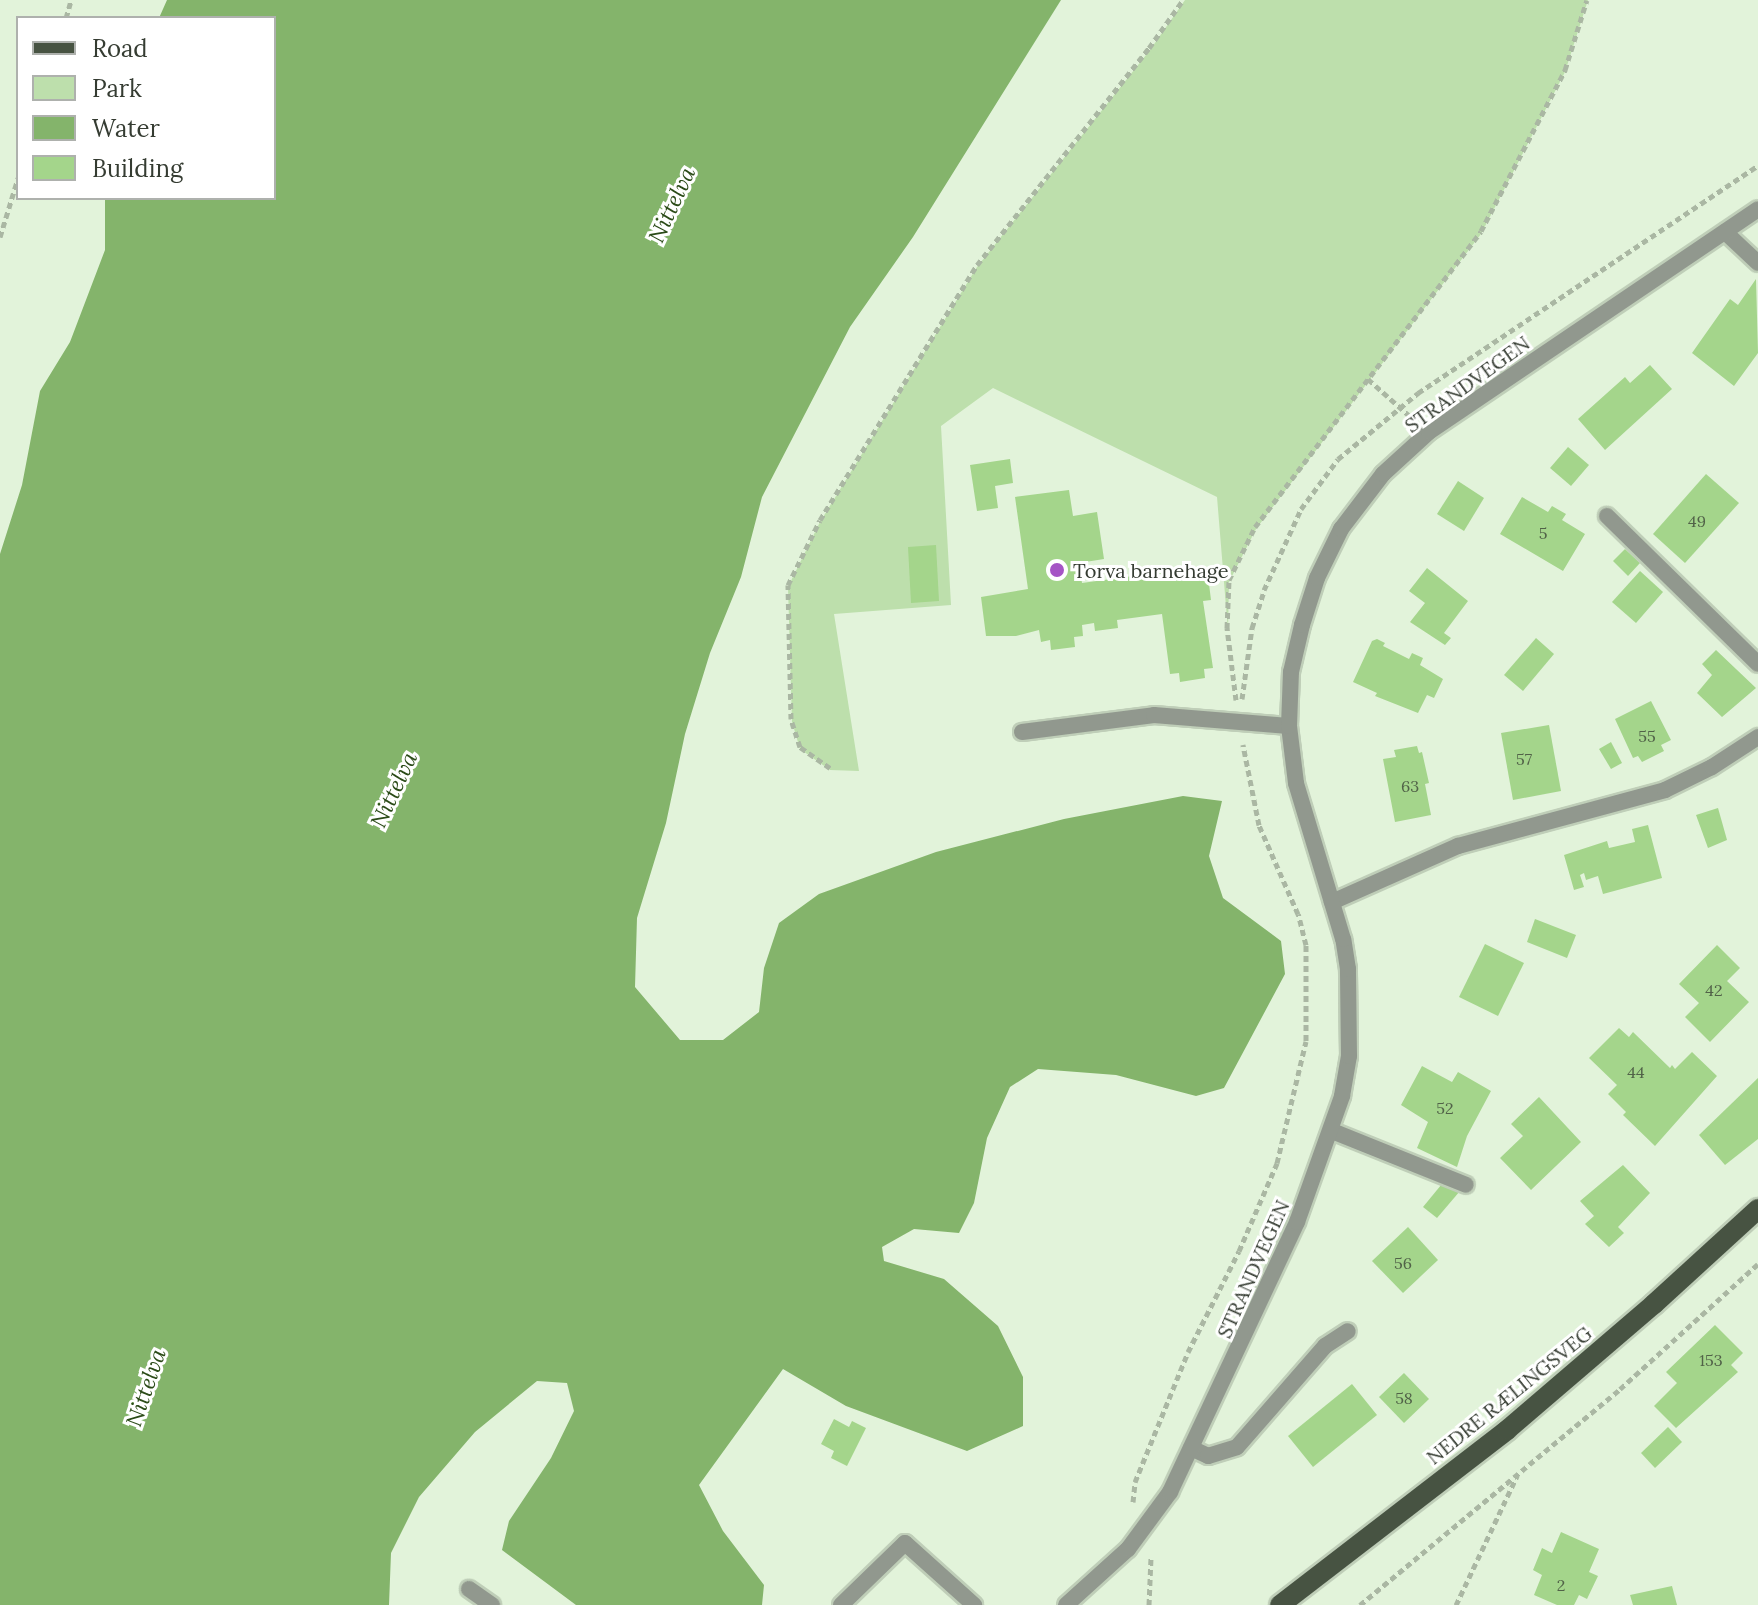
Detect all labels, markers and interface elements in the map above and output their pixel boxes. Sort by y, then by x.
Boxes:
legend [16,16,276,200]
text: Road [92,33,148,64]
text: Park [92,73,142,104]
text: Water [92,113,160,144]
text: Building [92,153,183,184]
water label: Nittelva [643,163,701,247]
street label: STRANDVEGEN [1400,331,1534,437]
house number: 49 [1688,511,1706,531]
house number: 5 [1539,523,1547,543]
place label: Torva barnehage [1073,558,1228,582]
marker: Torva barnehage [1048,561,1066,579]
house number: 55 [1638,726,1656,746]
water label: Nittelva [365,748,423,832]
house number: 57 [1516,749,1532,769]
house number: 63 [1401,776,1419,796]
house number: 42 [1705,980,1723,1000]
house number: 44 [1627,1062,1645,1082]
house number: 52 [1436,1098,1454,1118]
street label: STRANDVEGEN [1212,1196,1294,1342]
house number: 56 [1394,1253,1412,1273]
street label: NEDRE RÆLINGSVEG [1421,1321,1597,1469]
water label: Nittelva [120,1346,172,1430]
house number: 153 [1699,1350,1723,1370]
house number: 58 [1395,1388,1413,1408]
house number: 2 [1557,1575,1565,1595]

